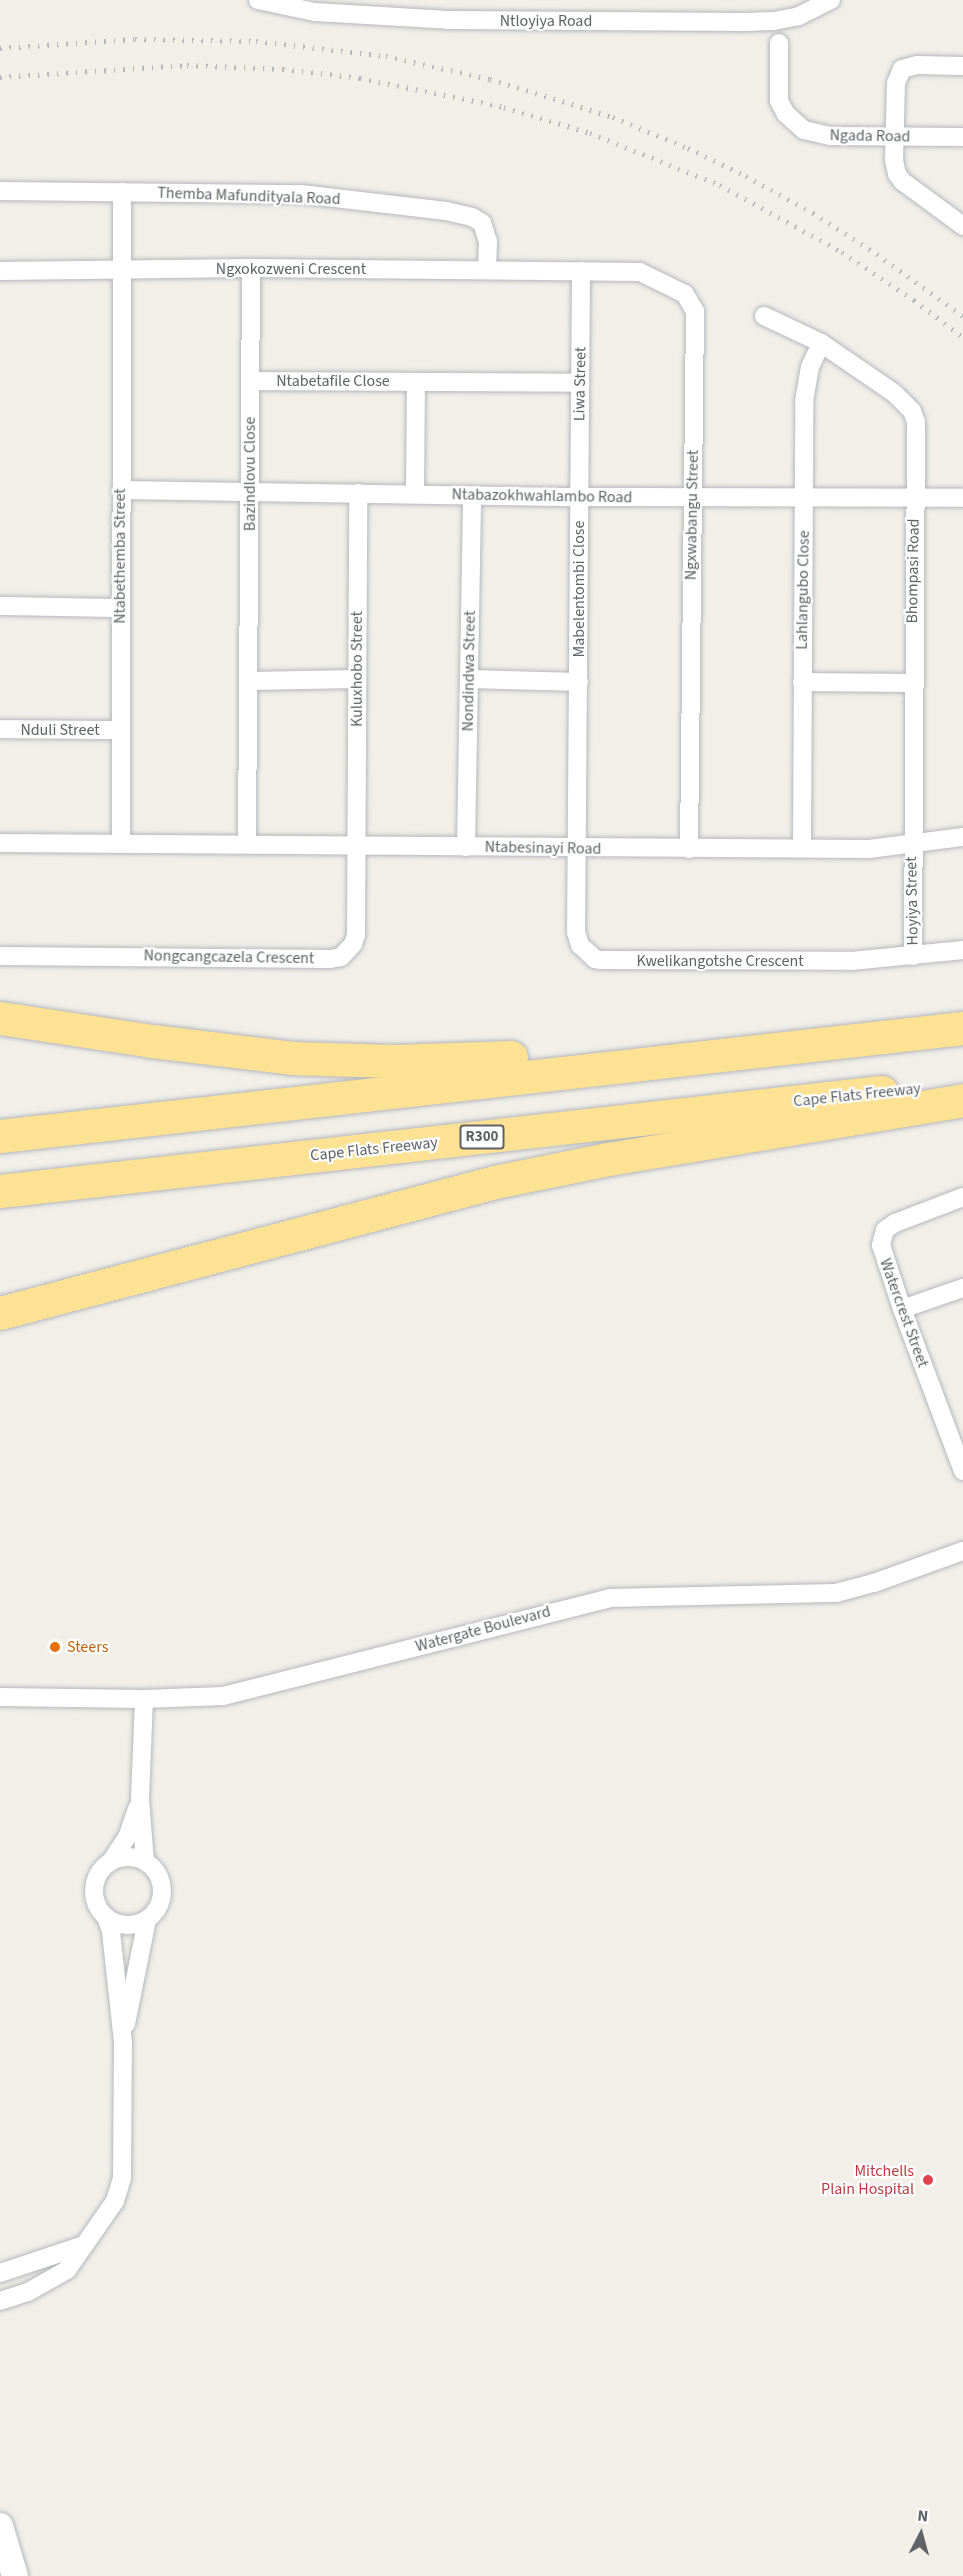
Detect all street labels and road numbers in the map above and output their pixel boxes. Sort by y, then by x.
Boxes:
street label: Ntloyiya Road [500,11,592,31]
street label: Ngada Road [829,126,911,146]
street label: Themba Mafundityala Road [157,183,341,209]
street label: Ngxokozweni Crescent [216,259,366,279]
street label: Liwa Street [570,347,590,421]
street label: Ntabetafile Close [276,371,390,391]
street label: Bazindlovu Close [240,417,260,531]
street label: Ngxwabangu Street [681,450,703,580]
street label: Ntabazokhwahlambo Road [452,485,632,507]
street label: Ntabethemba Street [110,488,130,624]
street label: Bhompasi Road [902,518,924,624]
street label: Mabelentombi Close [569,521,589,657]
street label: Lahlangubo Close [792,530,814,650]
street label: Nondindwa Street [458,610,480,732]
street label: Kuluxhobo Street [347,611,367,727]
street label: Nduli Street [20,720,100,740]
street label: Ntabesinayi Road [485,837,601,859]
street label: Hoyiya Street [902,856,922,946]
street label: Nongcangcazela Crescent [143,946,315,968]
street label: Kwelikangotshe Crescent [636,951,804,971]
street label: Cape Flats Freeway [792,1079,922,1111]
road number: R300 [460,1125,504,1149]
street label: Cape Flats Freeway [309,1133,439,1165]
street label: Watercrest Street [875,1256,933,1370]
street label: Watergate Boulevard [413,1602,553,1656]

